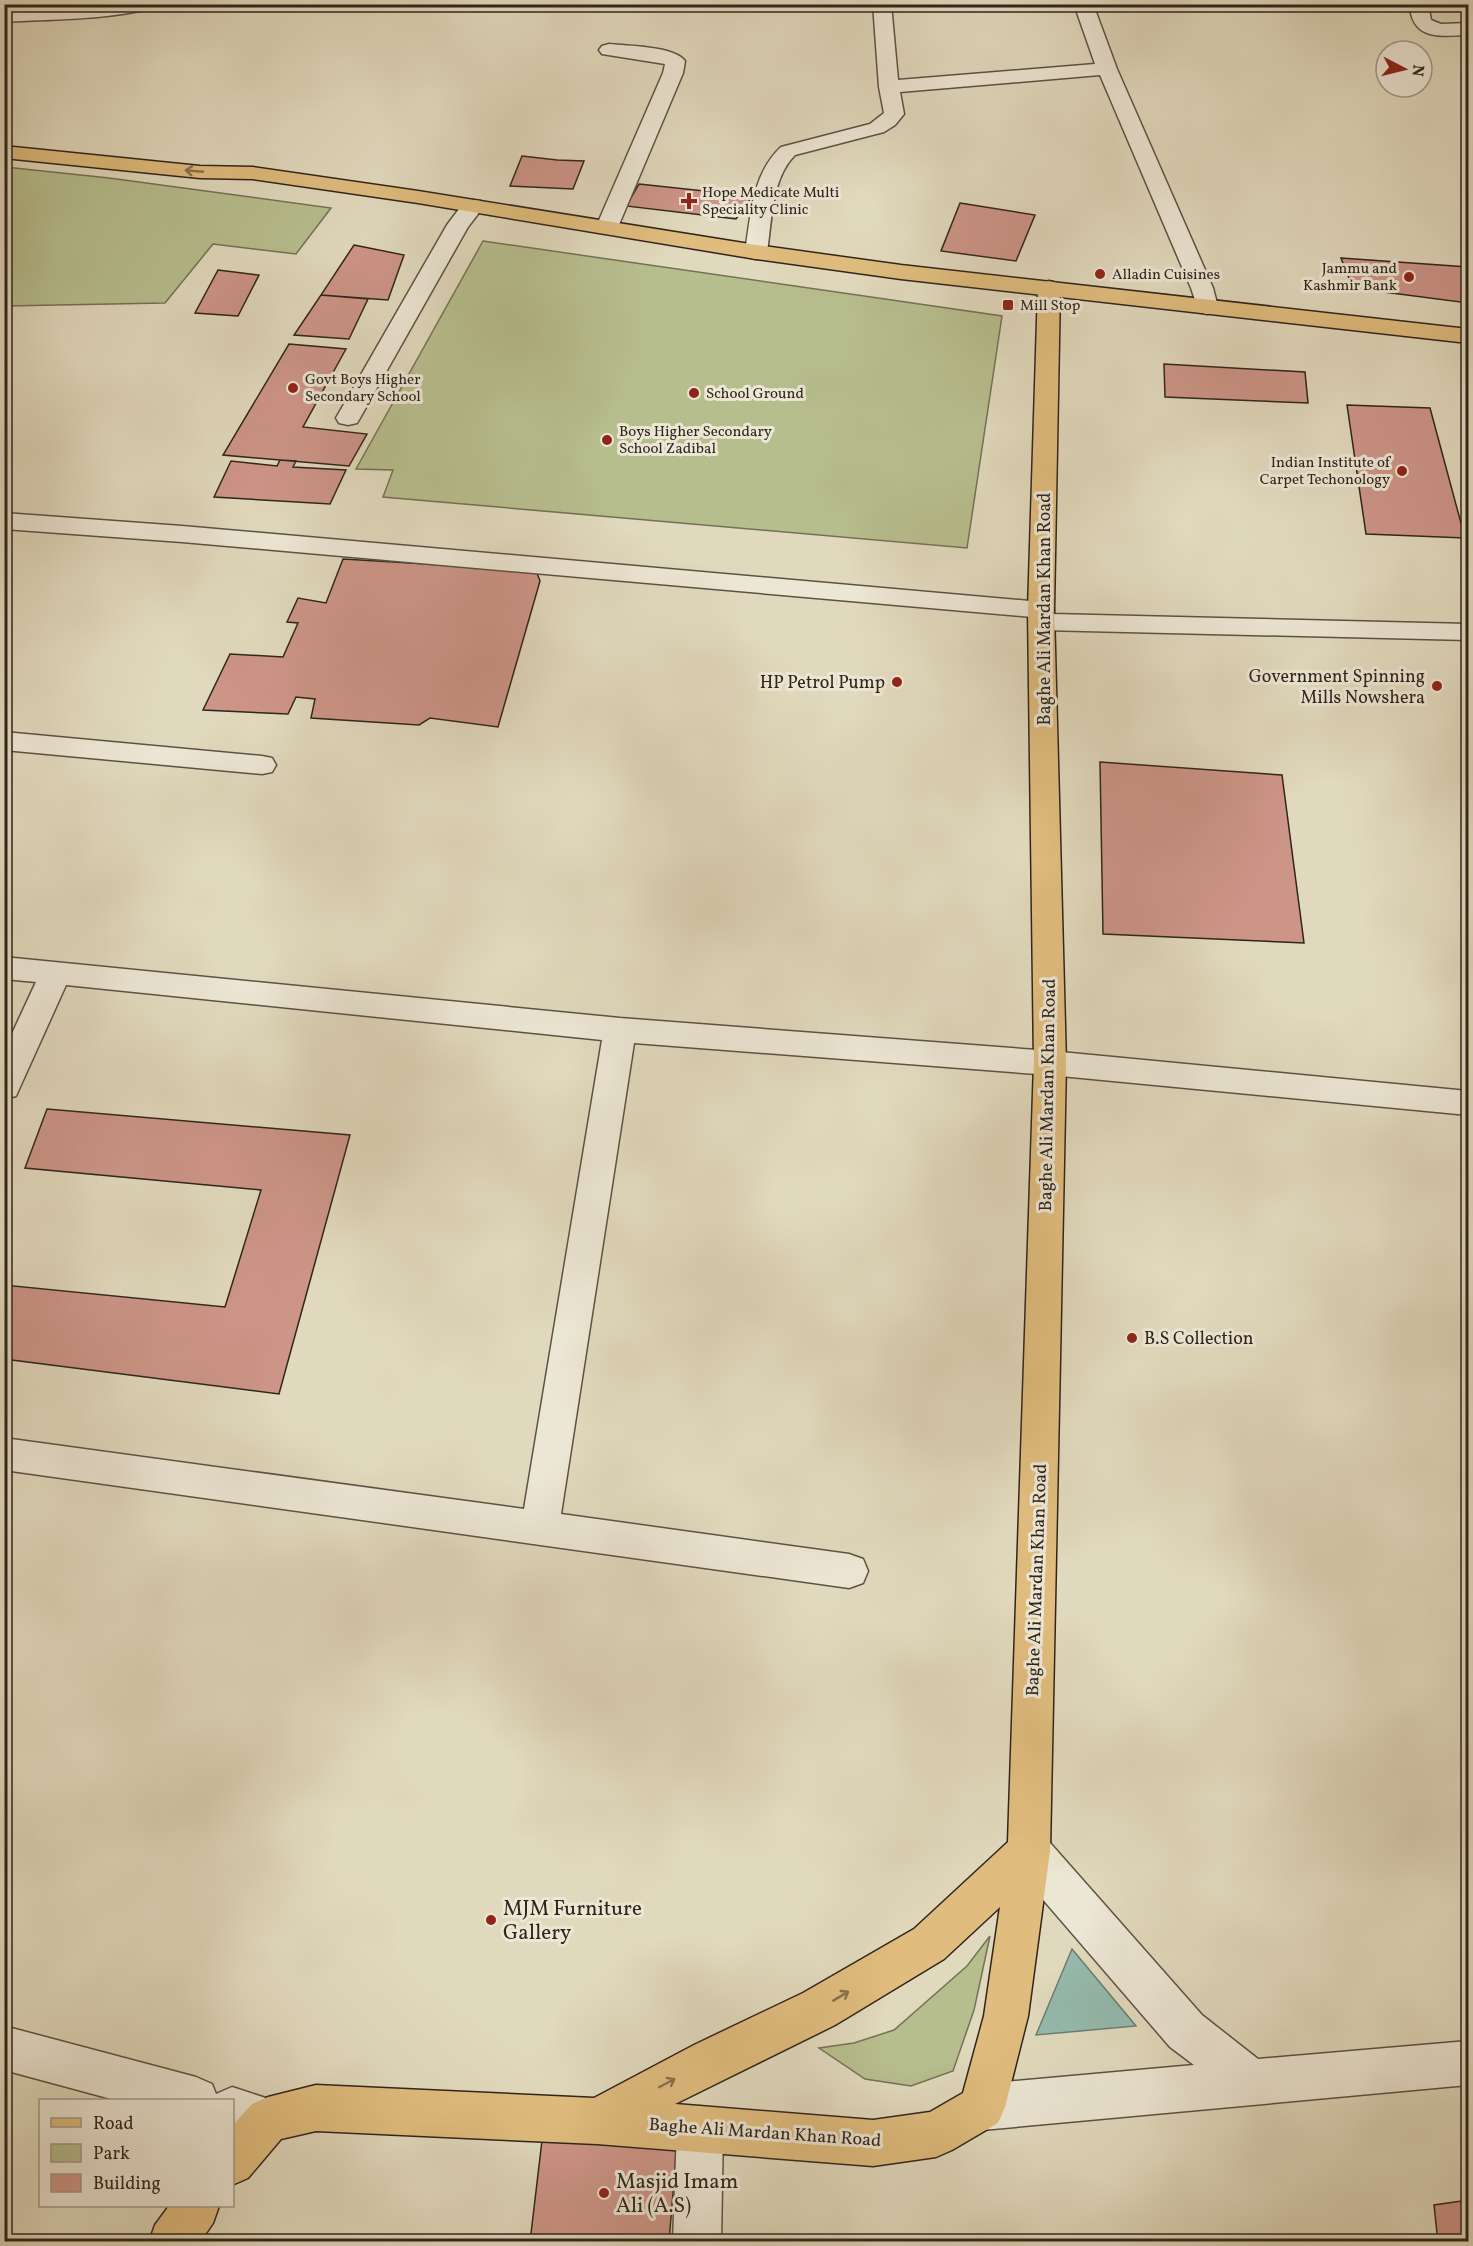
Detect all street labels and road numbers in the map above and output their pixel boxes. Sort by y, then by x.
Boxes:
street label: Baghe Ali Mardan Khan Road [1033,493,1058,725]
street label: Baghe Ali Mardan Khan Road [1034,978,1063,1212]
street label: Baghe Ali Mardan Khan Road [1021,1463,1054,1697]
street label: Baghe Ali Mardan Khan Road [648,2113,882,2154]

